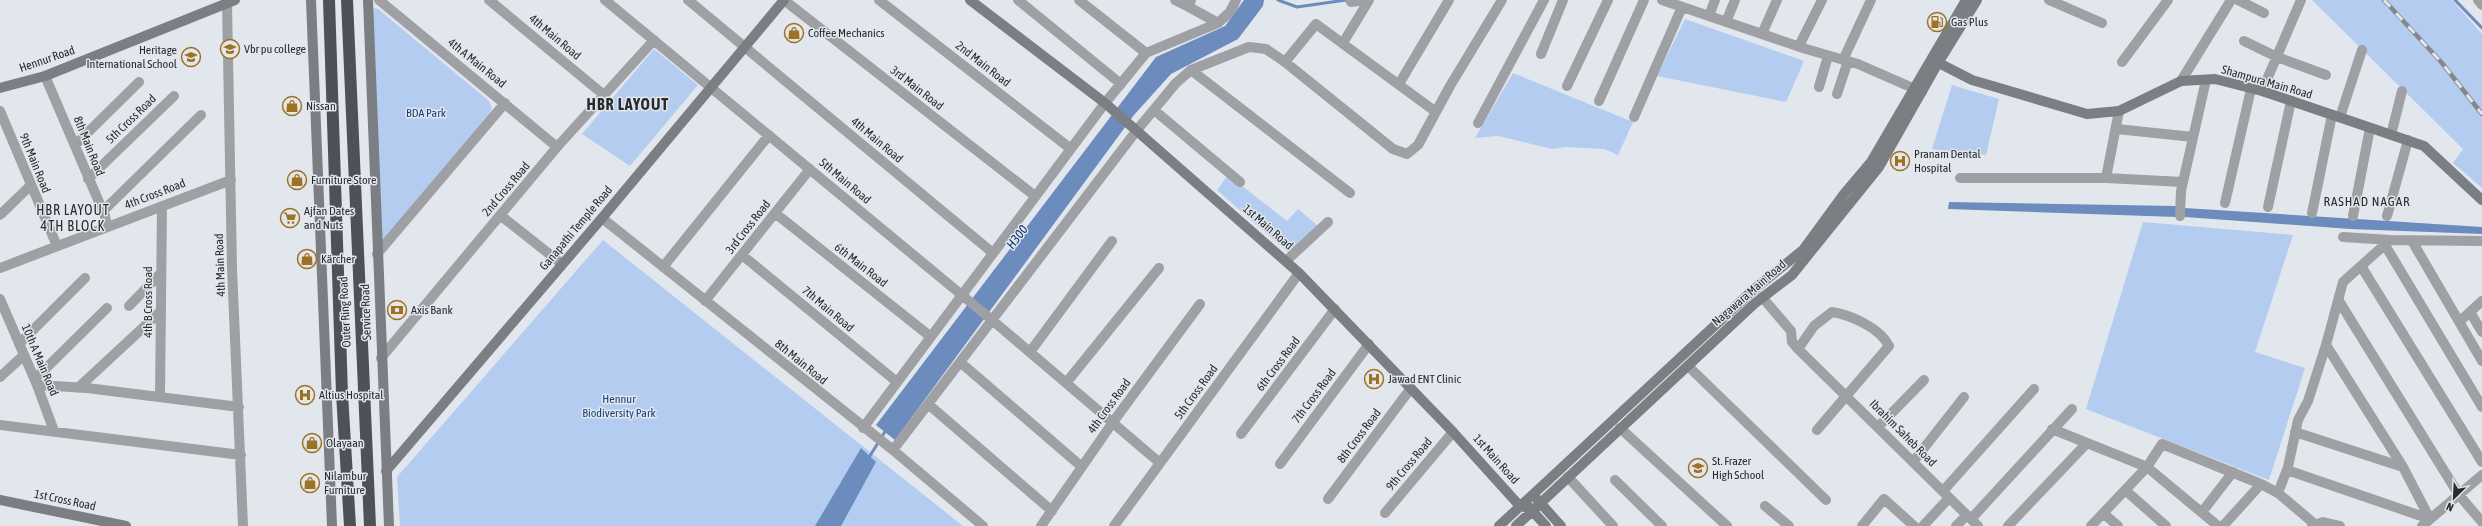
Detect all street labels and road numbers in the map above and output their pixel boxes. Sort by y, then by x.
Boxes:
street label: 4th Main Road [526,11,584,63]
street label: 4th A Main Road [445,35,509,91]
street label: 2nd Main Road [953,38,1013,90]
street label: Hennur Road [17,43,77,75]
street label: Shampura Main Road [2220,62,2314,102]
street label: 3rd Main Road [888,63,946,113]
street label: 5th Cross Road [103,92,159,146]
street label: 8th Main Road [71,114,107,178]
street label: 4th Main Road [848,114,906,166]
street label: 9th Main Road [17,131,53,195]
street label: 5th Main Road [816,155,874,207]
street label: 2nd Cross Road [479,159,533,219]
street label: 4th Cross Road [123,176,187,212]
street label: Ganapathi Temple Road [537,183,615,273]
street label: 3rd Cross Road [723,197,773,257]
street label: 1st Main Road [1240,201,1296,253]
street label: 4th Main Road [212,233,228,297]
street label: 6th Main Road [832,240,890,290]
street label: Nagawara Main Road [1709,257,1789,329]
street label: 4th B Cross Road [141,266,155,338]
street label: Outer Ring Road [336,276,354,348]
street label: 7th Main Road [799,283,857,335]
street label: Service Road [358,284,374,340]
street label: 10th A Main Road [19,322,61,398]
street label: 6th Cross Road [1253,334,1303,394]
street label: 8th Main Road [772,337,830,387]
street label: 5th Cross Road [1171,362,1221,422]
street label: 7th Cross Road [1289,366,1339,426]
street label: 4th Cross Road [1084,376,1134,436]
street label: Ibrahim Saheb Road [1867,397,1939,469]
street label: 8th Cross Road [1334,406,1384,466]
street label: 1st Main Road [1470,431,1522,487]
street label: 9th Cross Road [1383,435,1435,493]
street label: 1st Cross Road [33,487,97,513]

